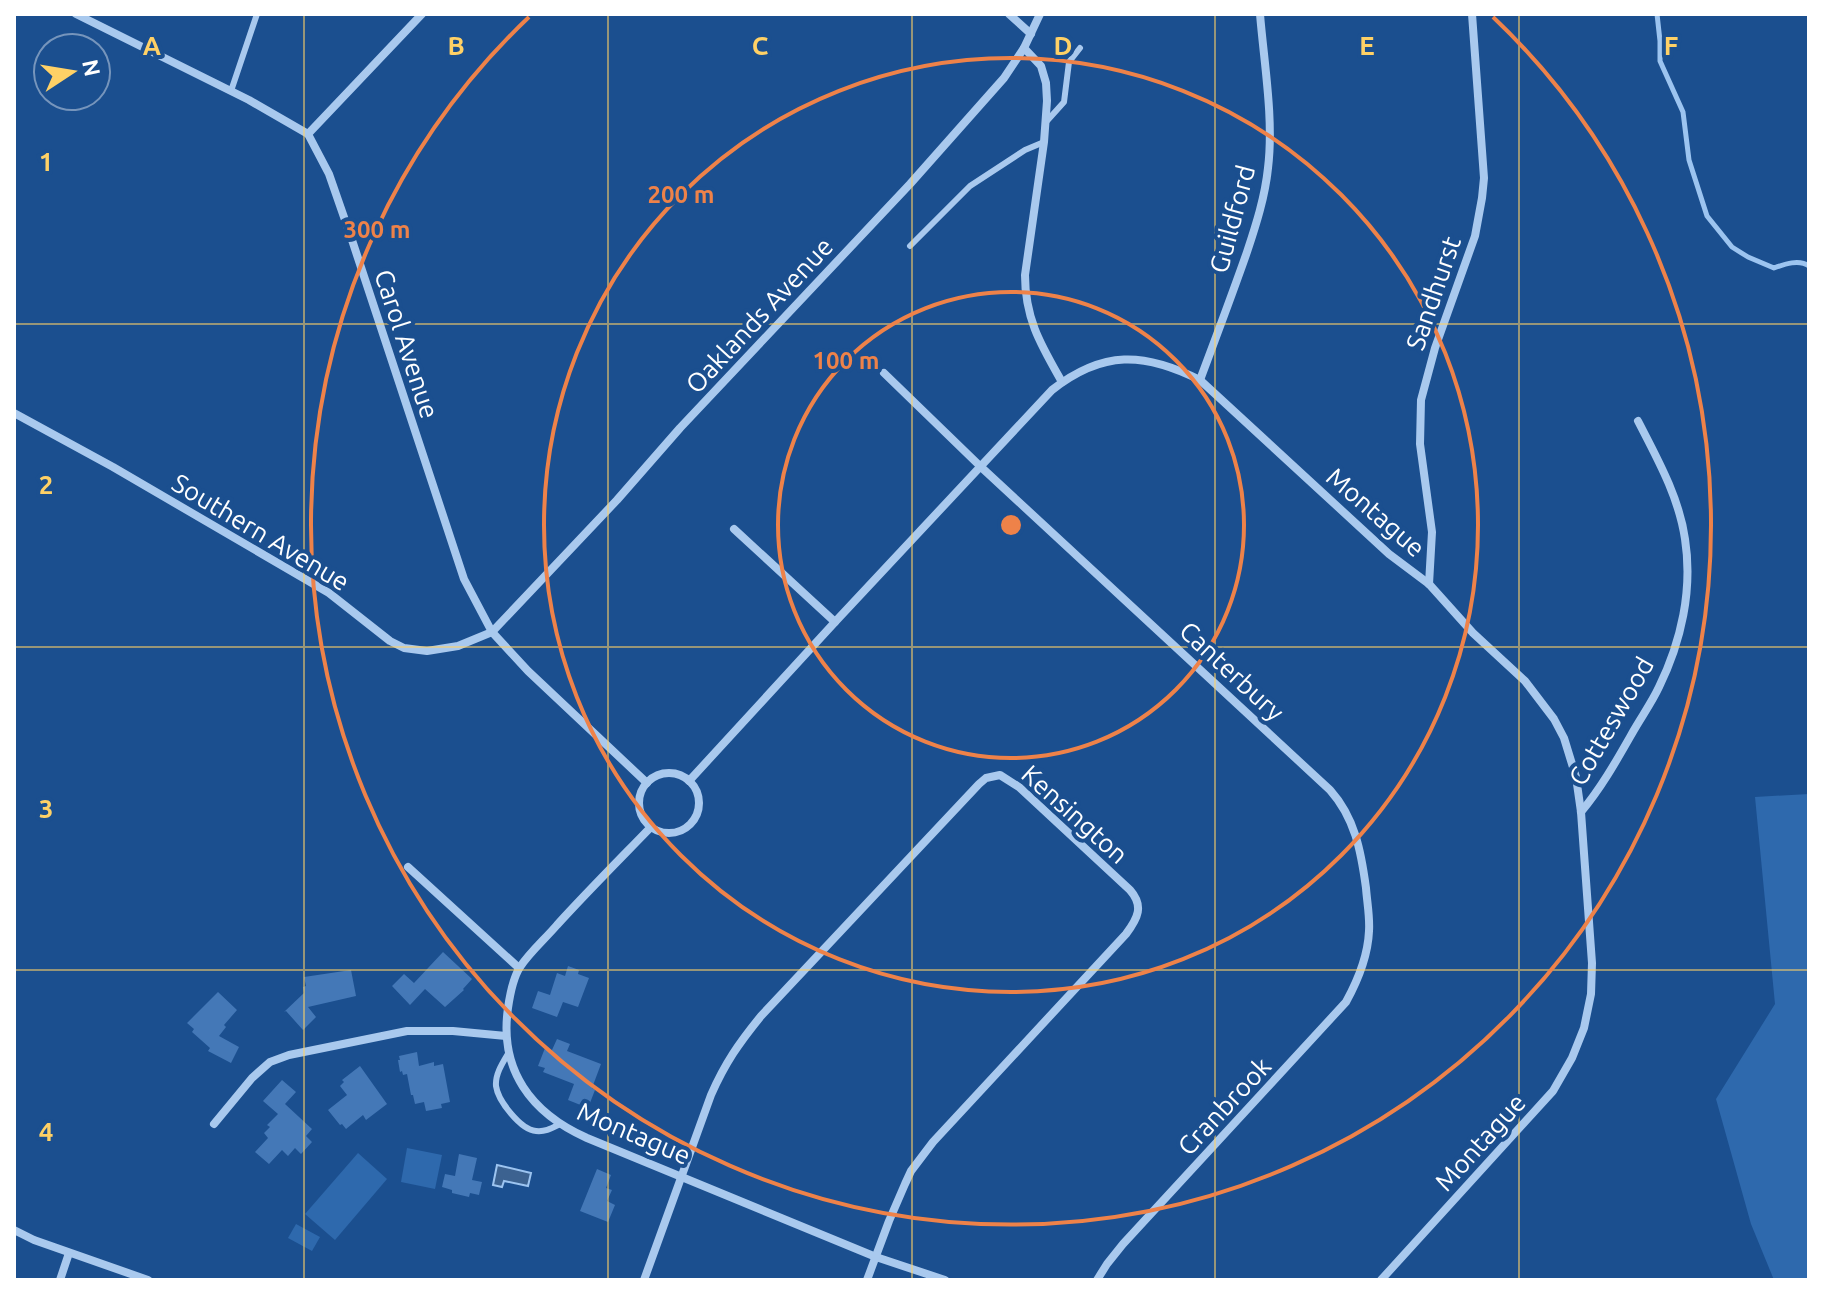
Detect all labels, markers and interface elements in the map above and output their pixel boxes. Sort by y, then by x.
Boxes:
text: A [143,31,162,60]
text: B [447,31,465,60]
text: C [752,31,769,60]
text: D [1054,31,1072,60]
text: E [1359,31,1375,60]
text: F [1664,31,1678,60]
north arrow [32,32,112,112]
text: N [78,57,106,78]
text: 1 [39,147,53,176]
street label: Guildford [1204,162,1260,276]
text: 200 m [648,181,714,208]
text: 300 m [344,216,410,243]
street label: Oaklands Avenue [680,231,838,399]
street label: Sandhurst [1400,232,1466,354]
street label: Carol Avenue [369,266,445,422]
text: 100 m [813,347,879,374]
street label: Montague [1321,462,1431,562]
street label: Southern Avenue [167,468,355,596]
text: 2 [39,470,53,499]
centre of rings [997,511,1025,539]
street label: Canterbury [1174,616,1290,726]
street label: Cotteswood [1563,652,1659,790]
street label: Kensington [1016,759,1134,869]
text: 3 [39,794,53,823]
street label: Cranbrook [1172,1051,1276,1161]
street label: Montague [1429,1088,1531,1196]
street label: Montague [573,1096,695,1170]
text: 4 [39,1117,53,1146]

